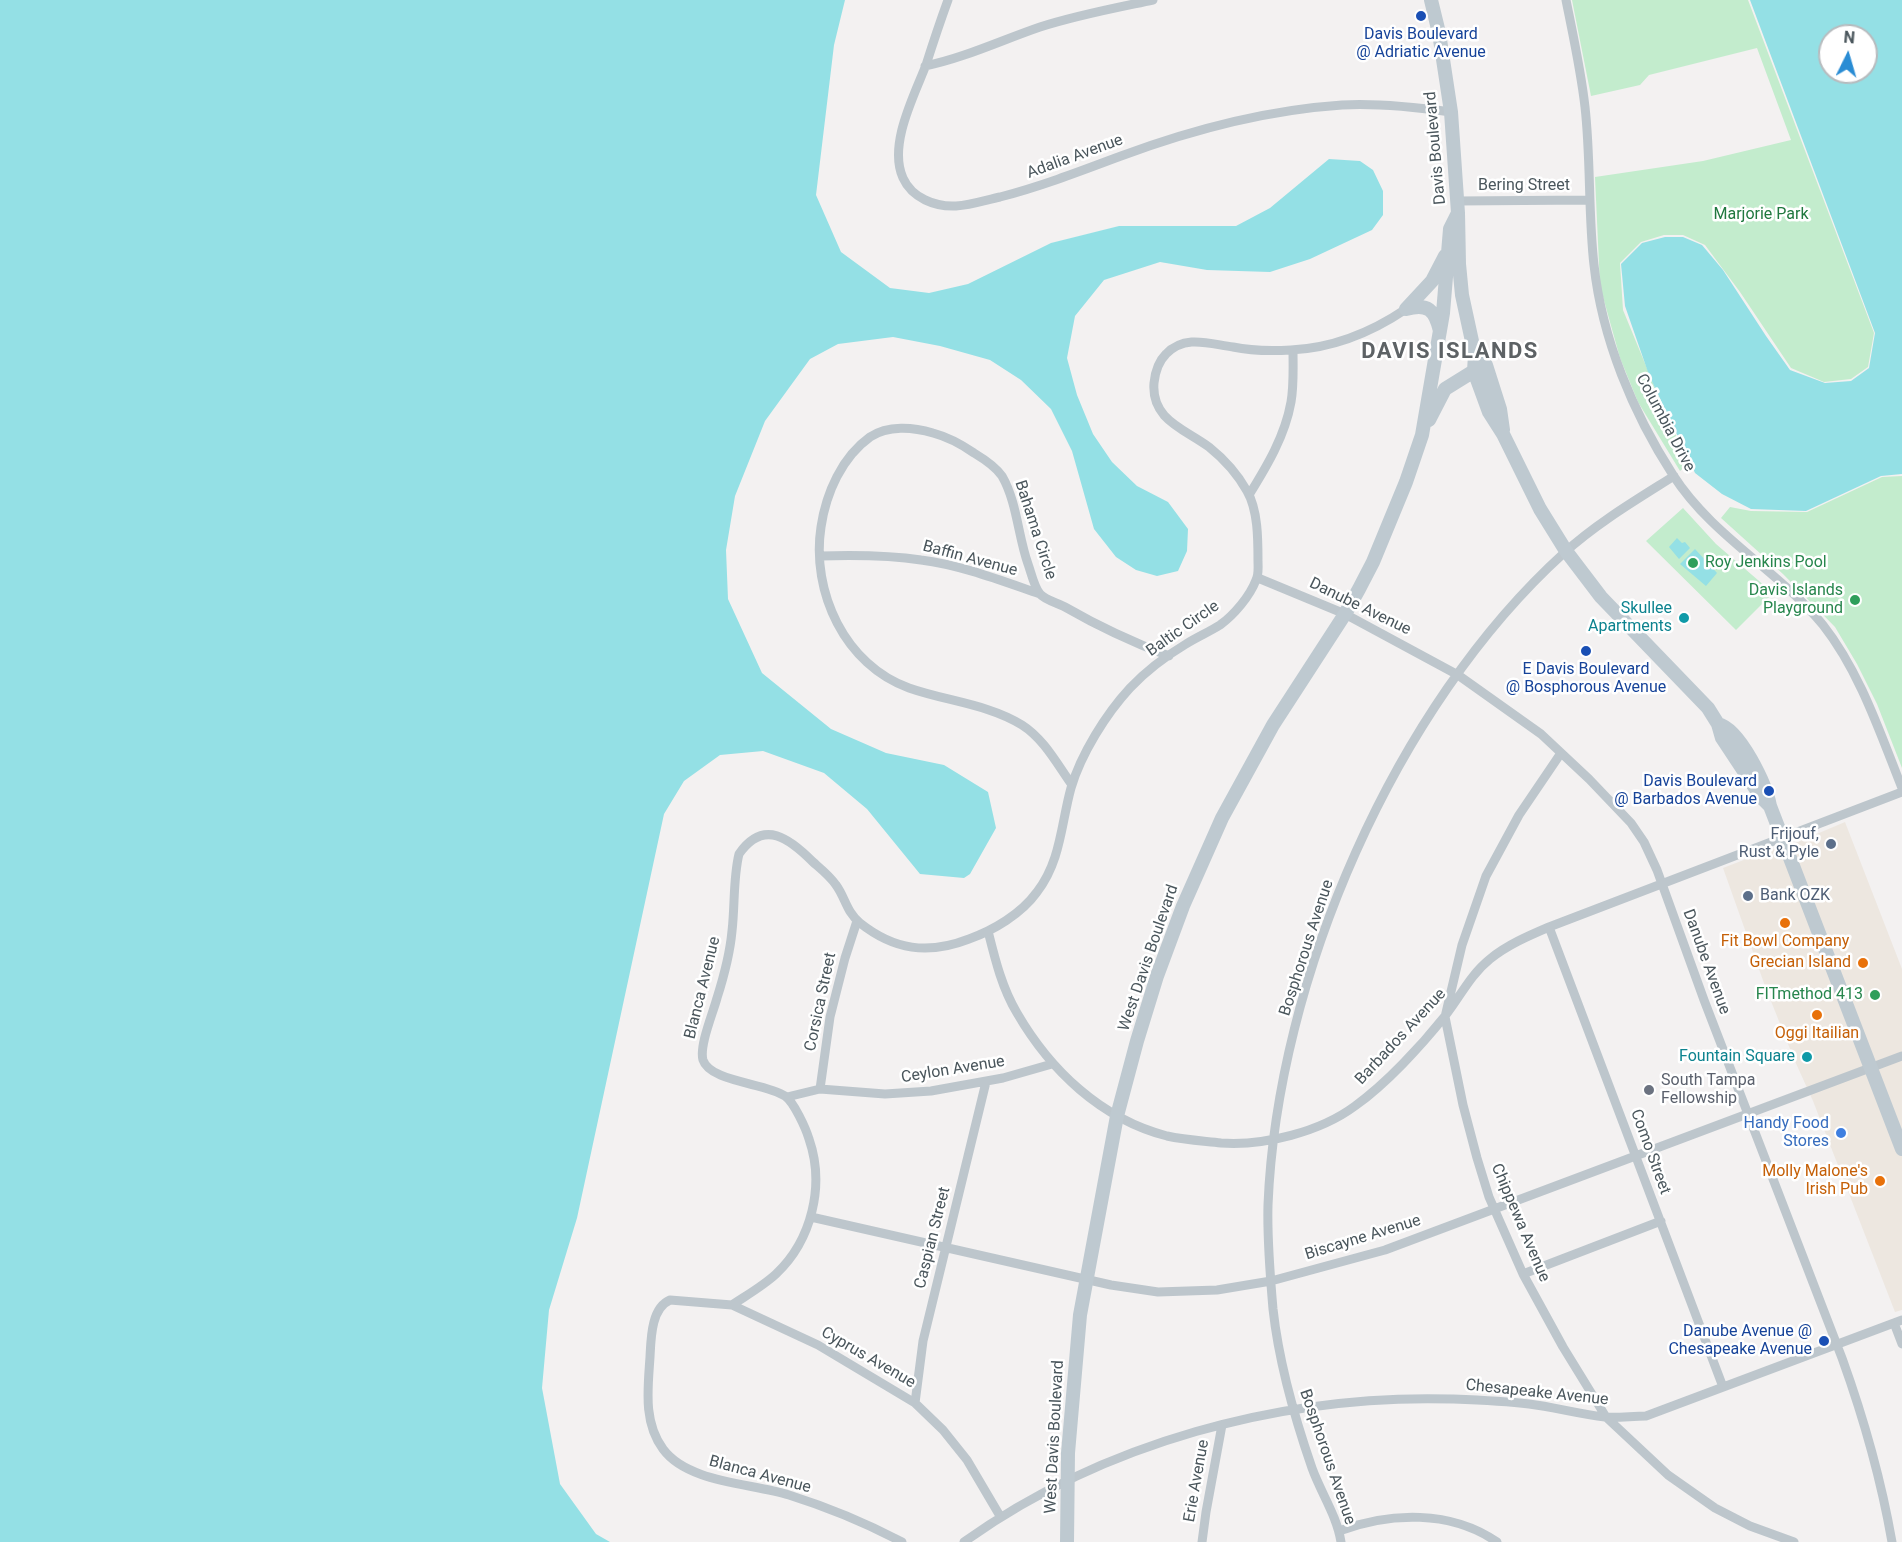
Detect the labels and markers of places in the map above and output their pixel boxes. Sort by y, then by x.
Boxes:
marker: Davis Boulevard @ Adriatic Avenue [1414,9,1428,23]
place label: Davis Boulevard @ Adriatic Avenue [1356,25,1486,63]
place label: Roy Jenkins Pool [1705,553,1827,573]
marker: Roy Jenkins Pool [1686,556,1700,570]
place label: Davis Islands Playground [1749,581,1843,619]
marker: Davis Islands Playground [1848,593,1862,607]
place label: Skullee Apartments [1588,599,1672,637]
marker: Skullee Apartments [1677,611,1691,625]
marker: E Davis Boulevard @ Bosphorous Avenue [1579,644,1593,658]
place label: E Davis Boulevard @ Bosphorous Avenue [1506,660,1666,698]
place label: Davis Boulevard @ Barbados Avenue [1614,772,1757,810]
marker: Davis Boulevard @ Barbados Avenue [1762,784,1776,798]
place label: Frijouf, Rust & Pyle [1739,825,1819,863]
marker: Frijouf, Rust & Pyle [1824,837,1838,851]
place label: Bank OZK [1760,886,1830,906]
marker: Bank OZK [1741,889,1755,903]
marker: Fit Bowl Company [1778,916,1792,930]
place label: Fit Bowl Company [1721,932,1849,952]
place label: Grecian Island [1750,953,1851,973]
marker: Grecian Island [1856,956,1870,970]
place label: FITmethod 413 [1756,985,1863,1005]
marker: FITmethod 413 [1868,988,1882,1002]
marker: Oggi Itailian [1810,1008,1824,1022]
place label: Oggi Itailian [1775,1024,1859,1044]
place label: Fountain Square [1679,1047,1795,1067]
marker: Fountain Square [1800,1050,1814,1064]
place label: South Tampa Fellowship [1661,1071,1756,1109]
marker: South Tampa Fellowship [1642,1083,1656,1097]
place label: Handy Food Stores [1744,1114,1829,1152]
marker: Handy Food Stores [1834,1126,1848,1140]
place label: Molly Malone's Irish Pub [1762,1162,1868,1200]
marker: Molly Malone's Irish Pub [1873,1174,1887,1188]
place label: Danube Avenue @ Chesapeake Avenue [1668,1322,1812,1360]
marker: Danube Avenue @ Chesapeake Avenue [1817,1334,1831,1348]

